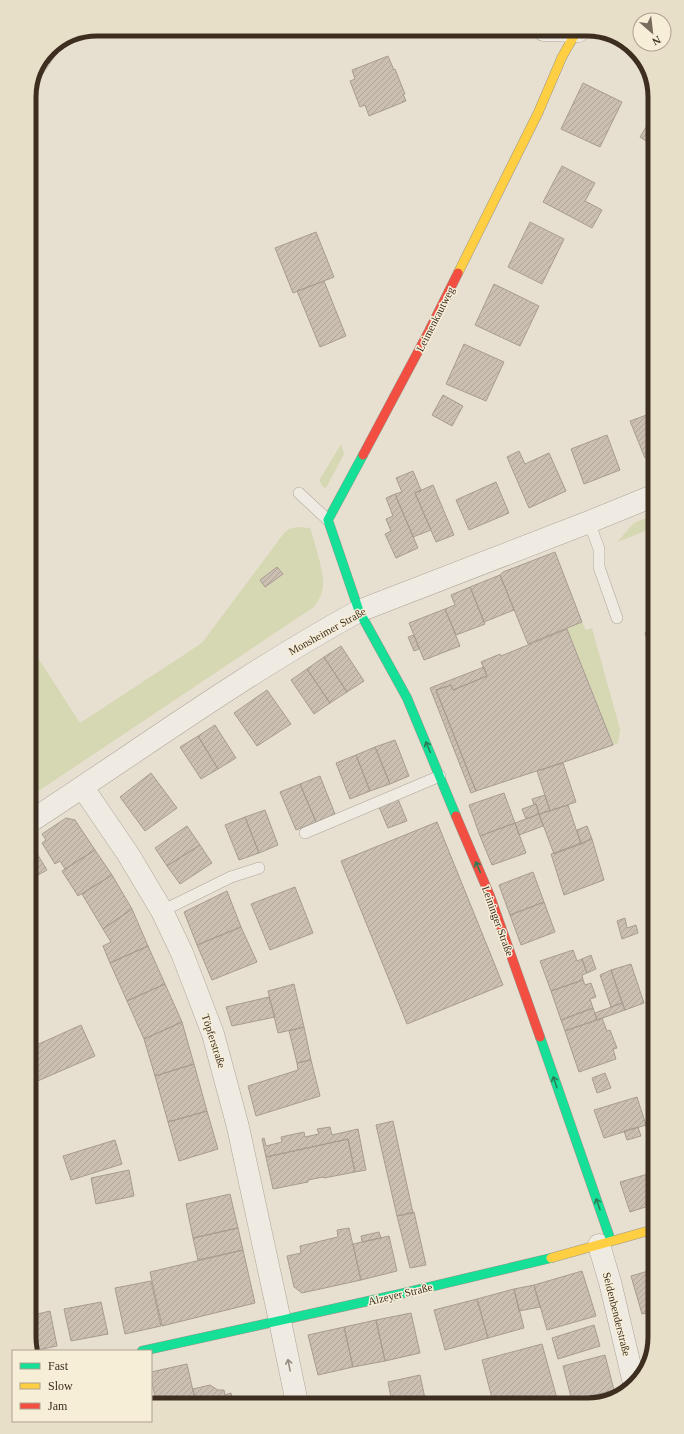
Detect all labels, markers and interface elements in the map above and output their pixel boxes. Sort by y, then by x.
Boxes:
north arrow [632,12,672,52]
text: N [650,34,663,48]
street label: Leimenkautweg [414,284,457,353]
street label: Monsheimer Straße [286,605,368,657]
one-way arrow [424,742,431,754]
one-way arrow [474,862,481,874]
street label: Leininger Straße [480,884,516,958]
street label: Töpferstraße [200,1012,228,1070]
one-way arrow [551,1076,559,1088]
one-way arrow [594,1199,602,1211]
street label: Seidenbenderstraße [601,1271,633,1357]
street label: Alzeyer Straße [367,1281,433,1307]
legend [12,1350,152,1422]
text: Fast [48,1359,69,1373]
one-way arrow [285,1359,293,1372]
text: Slow [48,1379,73,1393]
text: Jam [48,1399,68,1413]

